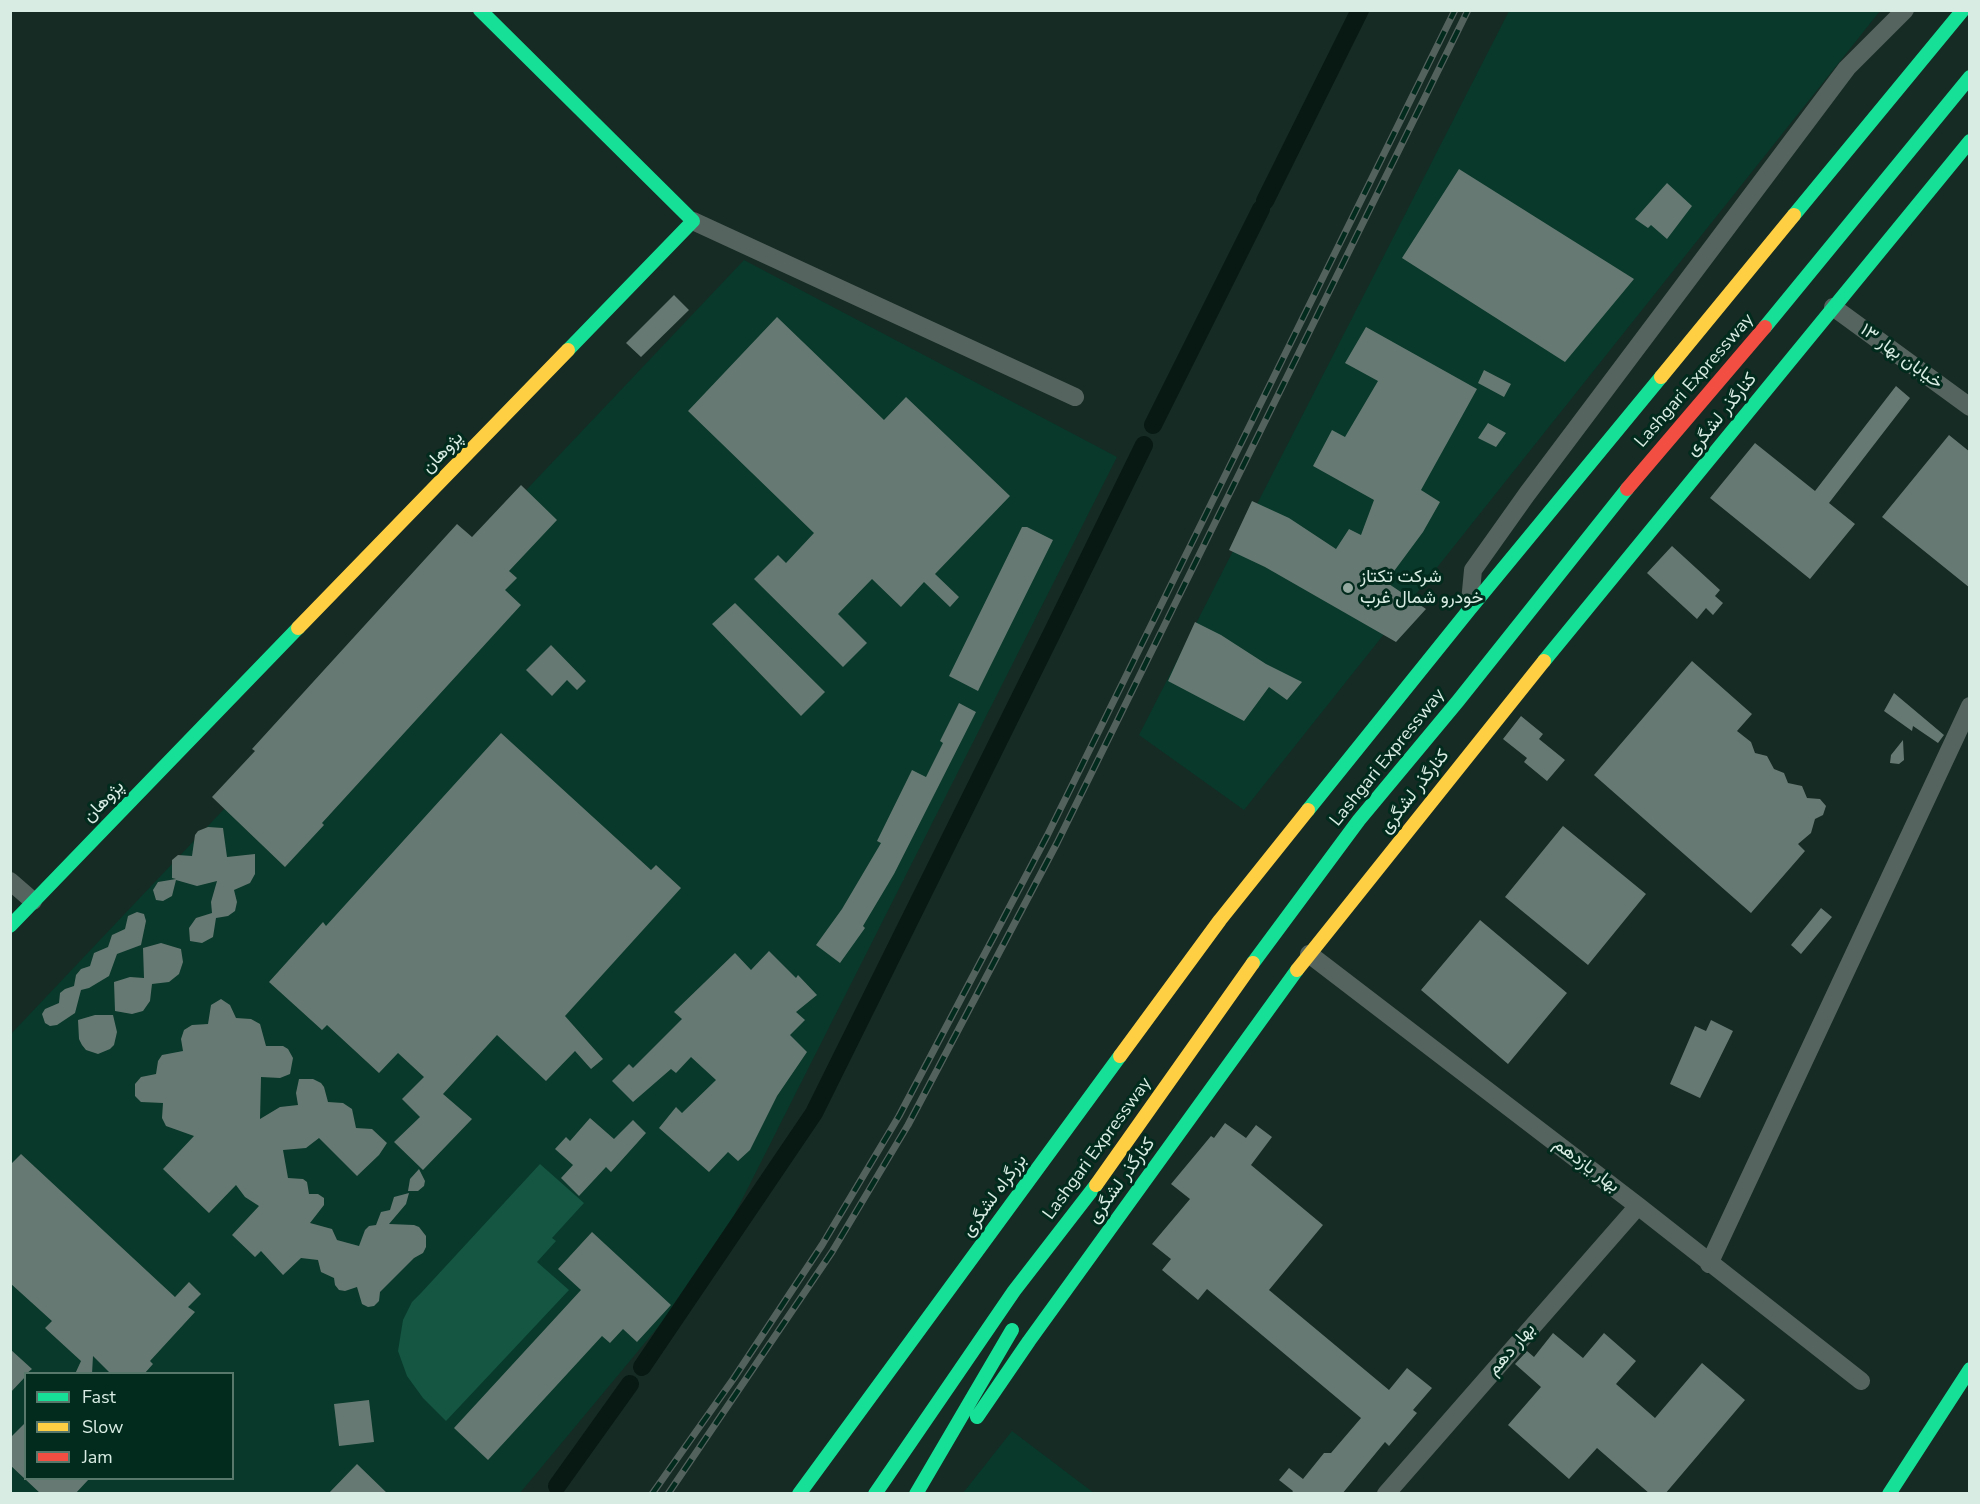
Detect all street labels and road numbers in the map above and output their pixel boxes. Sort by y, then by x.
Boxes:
street label: Lashgari Expressway [1631,310,1759,452]
street label: خیابان بهار ۱۳ [1855,320,1947,394]
street label: کنارگذر لشگری [1682,369,1762,461]
street label: پژوهان [418,427,468,479]
street label: Lashgari Expressway [1326,685,1450,831]
street label: کنارگذر لشگری [1375,746,1455,838]
street label: پژوهان [79,776,129,828]
street label: Lashgari Expressway [1039,1074,1157,1224]
street label: کنارگذر لشگری [1084,1134,1160,1228]
street label: بهار یازدهم [1549,1134,1623,1198]
street label: بزرگراه لشگری [958,1151,1032,1241]
street label: بهار دهم [1483,1319,1541,1381]

